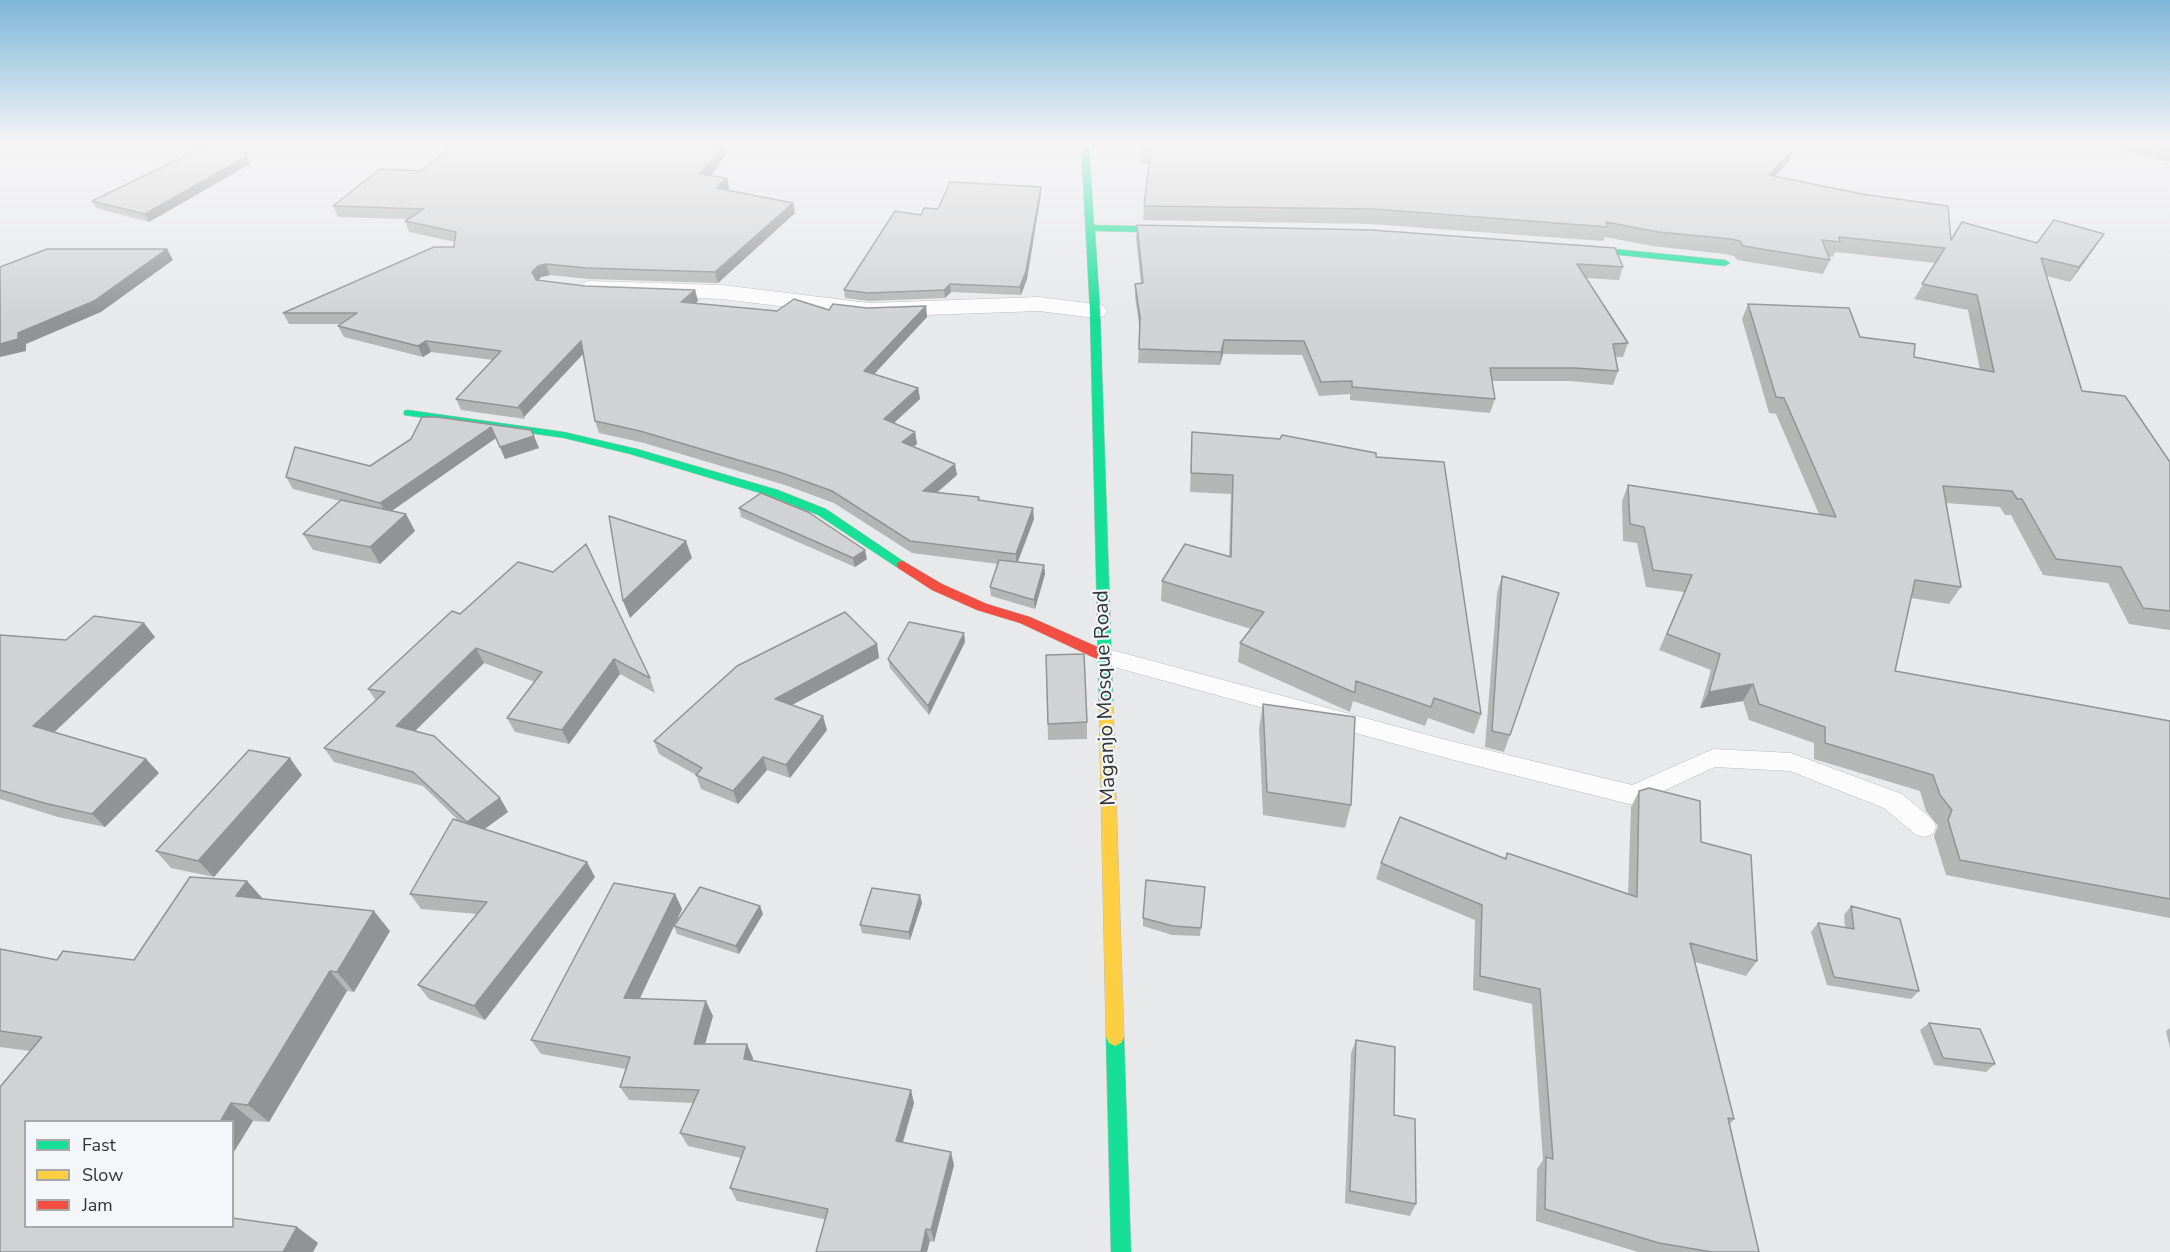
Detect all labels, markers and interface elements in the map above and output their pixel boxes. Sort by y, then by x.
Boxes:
street label: Maganjo Mosque Road [1090,590,1122,806]
legend [24,1120,234,1228]
text: Fast [82,1133,116,1157]
text: Slow [82,1163,123,1187]
text: Jam [82,1193,113,1217]

